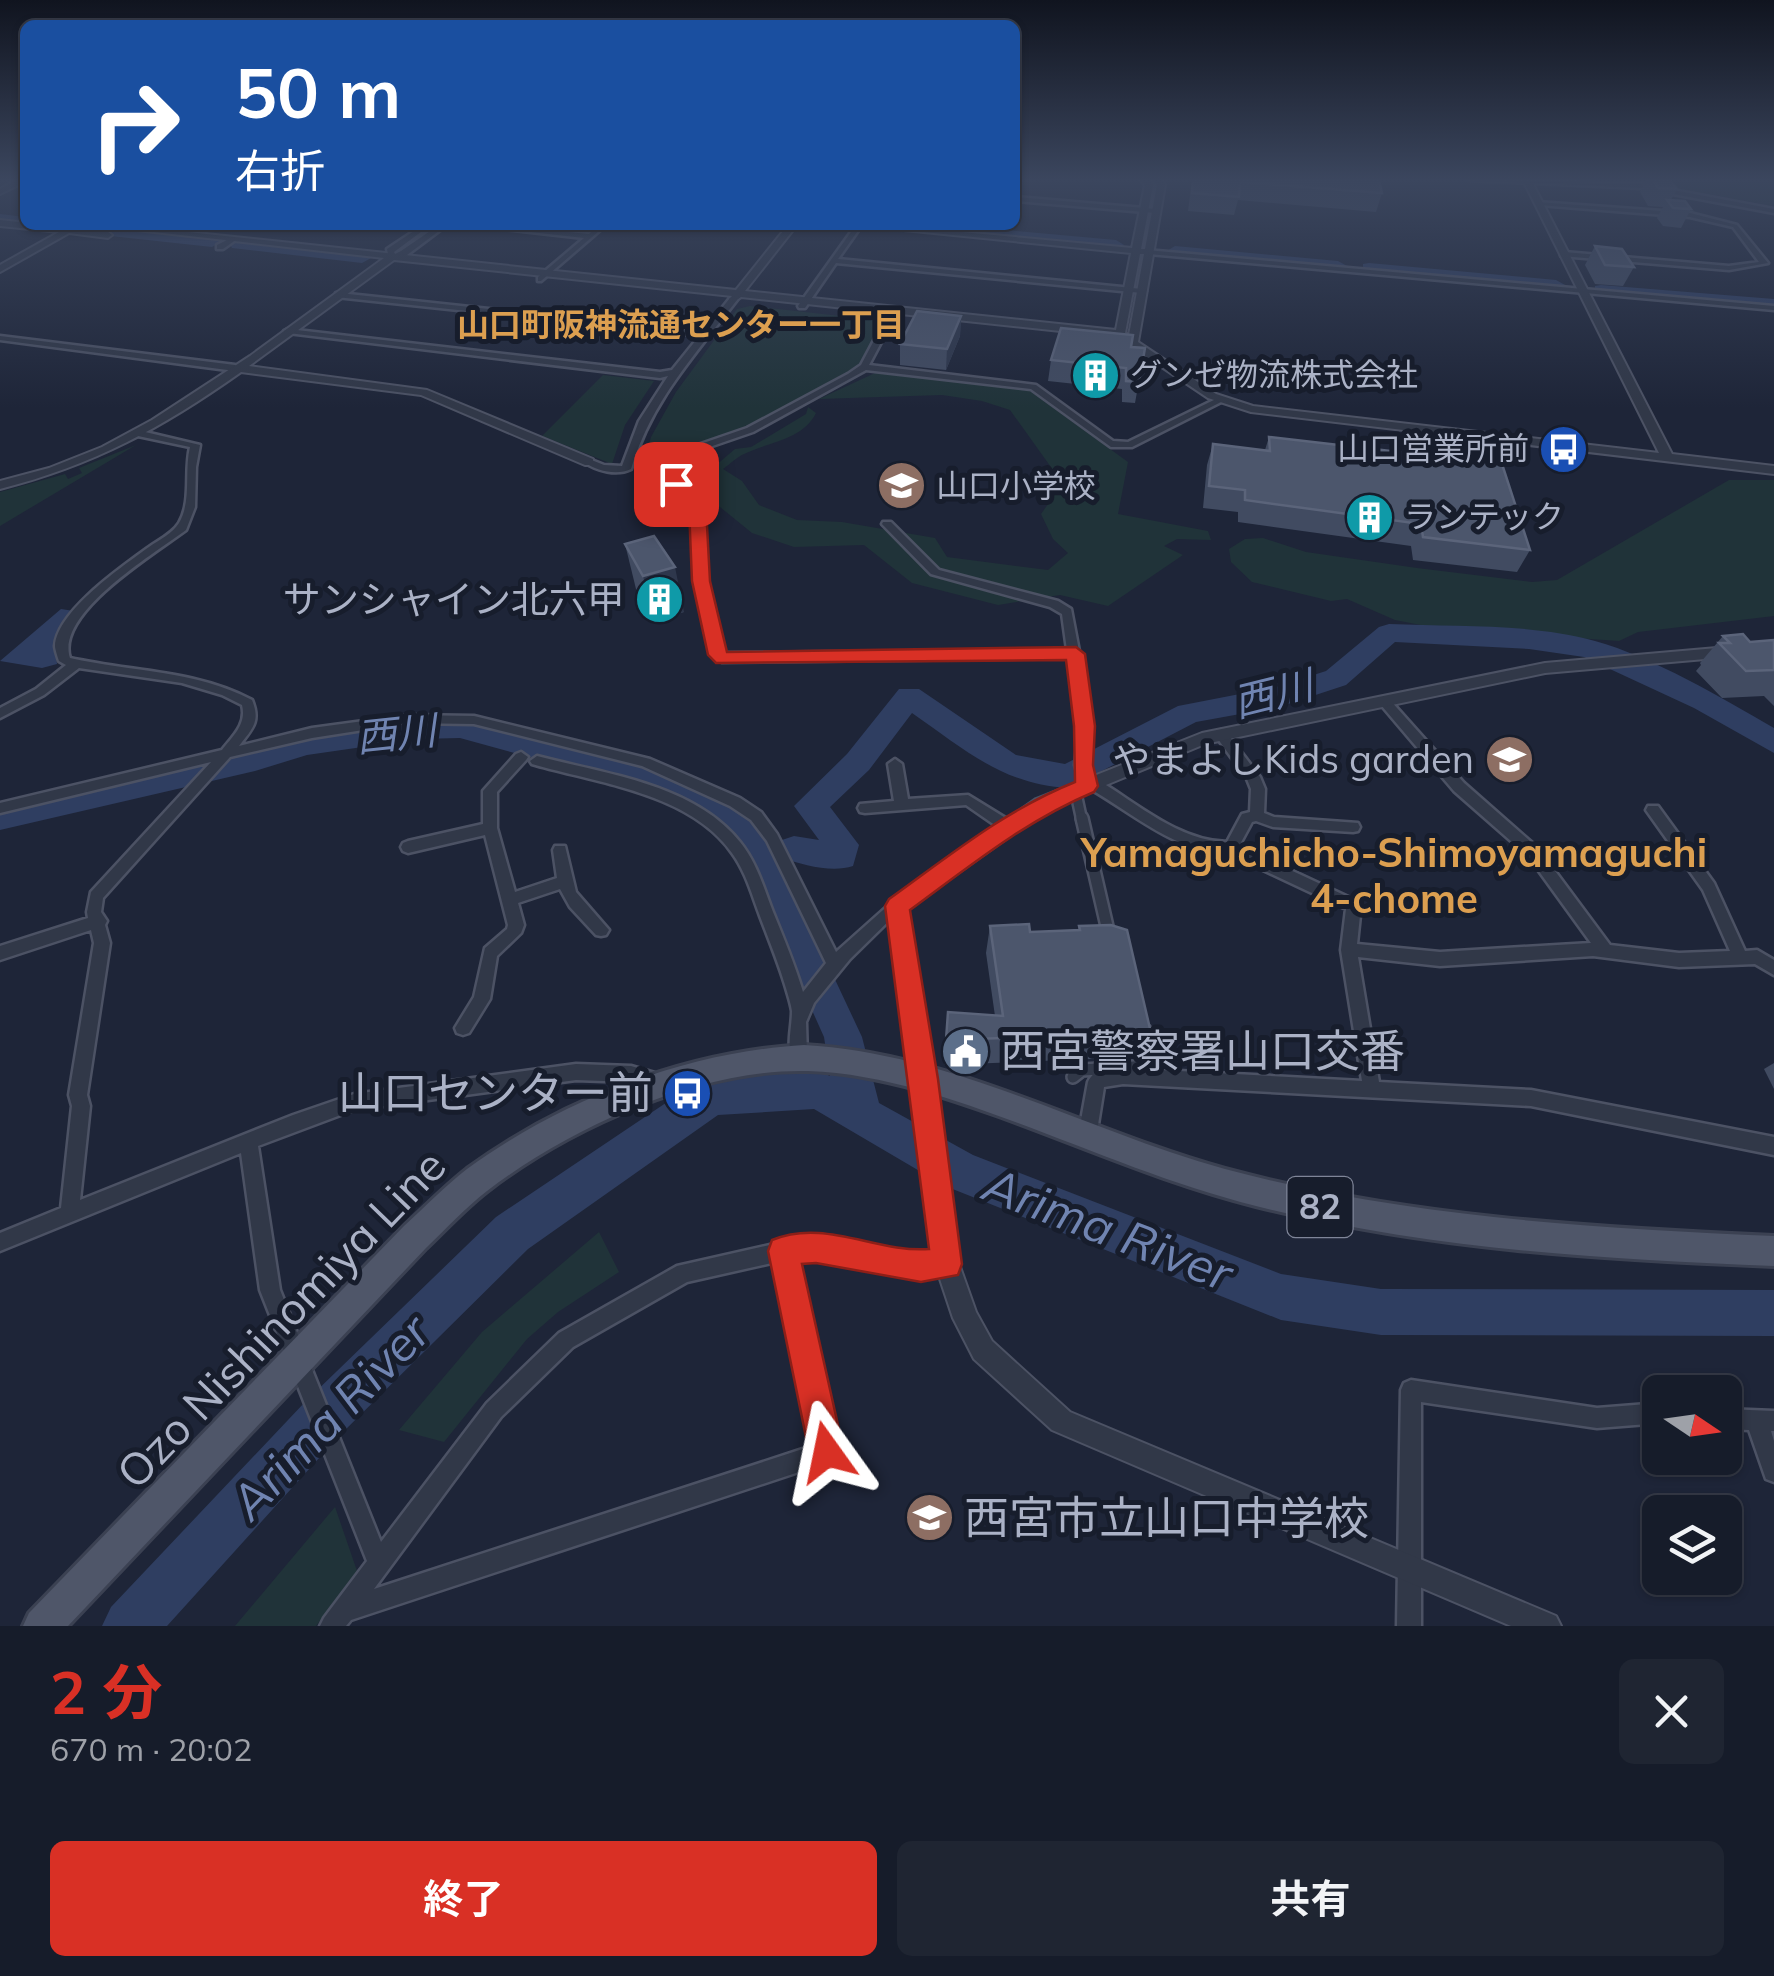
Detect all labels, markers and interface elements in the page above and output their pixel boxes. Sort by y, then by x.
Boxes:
text: 50 m [235,48,401,136]
icon: right [70,60,200,190]
text: 右折 [235,142,325,198]
district label: 山口町阪神流通センター一丁目 [457,304,905,344]
building icon: グンゼ物流株式会社 [1069,349,1121,401]
place label: グンゼ物流株式会社 [1130,354,1418,394]
bus stop icon: 山口営業所前 [1538,423,1590,475]
place label: 山口営業所前 [1337,428,1529,468]
pin [634,442,719,527]
icon: arrive [649,457,704,512]
school or university icon: 山口小学校 [875,460,927,512]
place label: 山口小学校 [936,465,1096,505]
building icon: ランテック [1343,491,1395,543]
place label: ランテック [1404,496,1564,536]
building icon: サンシャイン北六甲 [634,574,686,626]
place label: サンシャイン北六甲 [283,575,625,623]
water label: 西川 [1228,658,1321,727]
water label: 西川 [354,704,442,762]
school or university icon: やまよしKids garden [1483,734,1535,786]
place label: やまよしKids garden [1112,735,1474,783]
district label: Yamaguchicho-Shimoyamaguchi 4-chome [1079,827,1707,923]
place label: 西宮警察署山口交番 [1000,1022,1405,1078]
public building icon: 西宮警察署山口交番 [939,1025,991,1077]
place label: 山口センター前 [338,1064,653,1120]
bus stop icon: 山口センター前 [662,1067,714,1119]
street label: Ozo Nishinomiya Line [104,1137,457,1499]
water label: Arima River [974,1153,1243,1304]
road number: 82 [1288,1177,1352,1237]
water label: Arima River [216,1300,443,1532]
north arrow [1642,1375,1742,1475]
map controls [1642,1375,1742,1595]
position arrow [775,1400,879,1504]
place label: 西宮市立山口中学校 [964,1489,1369,1545]
school or university icon: 西宮市立山口中学校 [903,1492,955,1544]
button: layers [1642,1495,1742,1595]
text: 2 分 [50,1654,162,1729]
button: close [1619,1659,1724,1764]
text: 670 m · 20:02 [50,1729,252,1769]
button: 終了 [50,1841,877,1956]
button: 共有 [897,1841,1724,1956]

